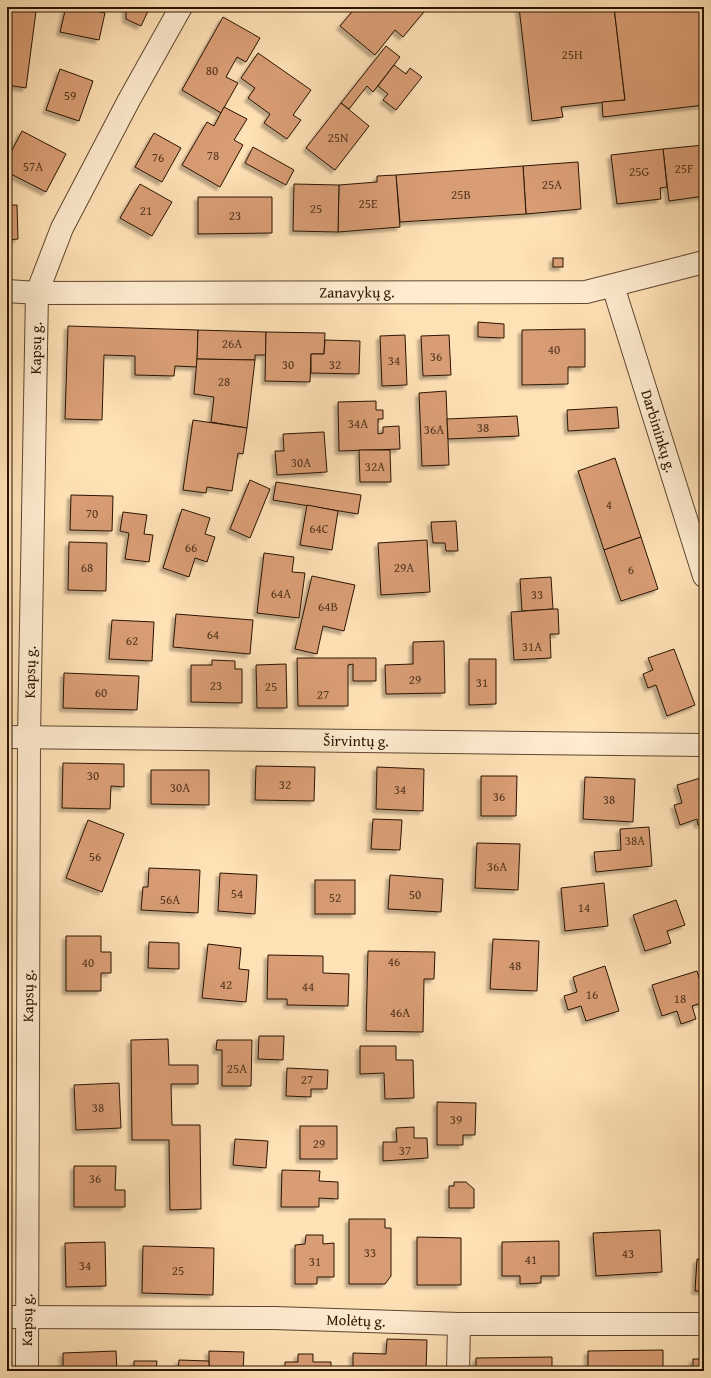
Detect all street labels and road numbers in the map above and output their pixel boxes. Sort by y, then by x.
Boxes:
street label: Zanavykų g. [319,281,395,302]
street label: Kapsų g. [25,322,46,375]
street label: Darbininkų g. [636,387,682,475]
street label: Kapsų g. [19,646,41,698]
street label: Širvintų g. [323,730,389,751]
street label: Kapsų g. [17,970,38,1022]
street label: Kapsų g. [16,1294,37,1346]
street label: Molėtų g. [326,1309,386,1332]

